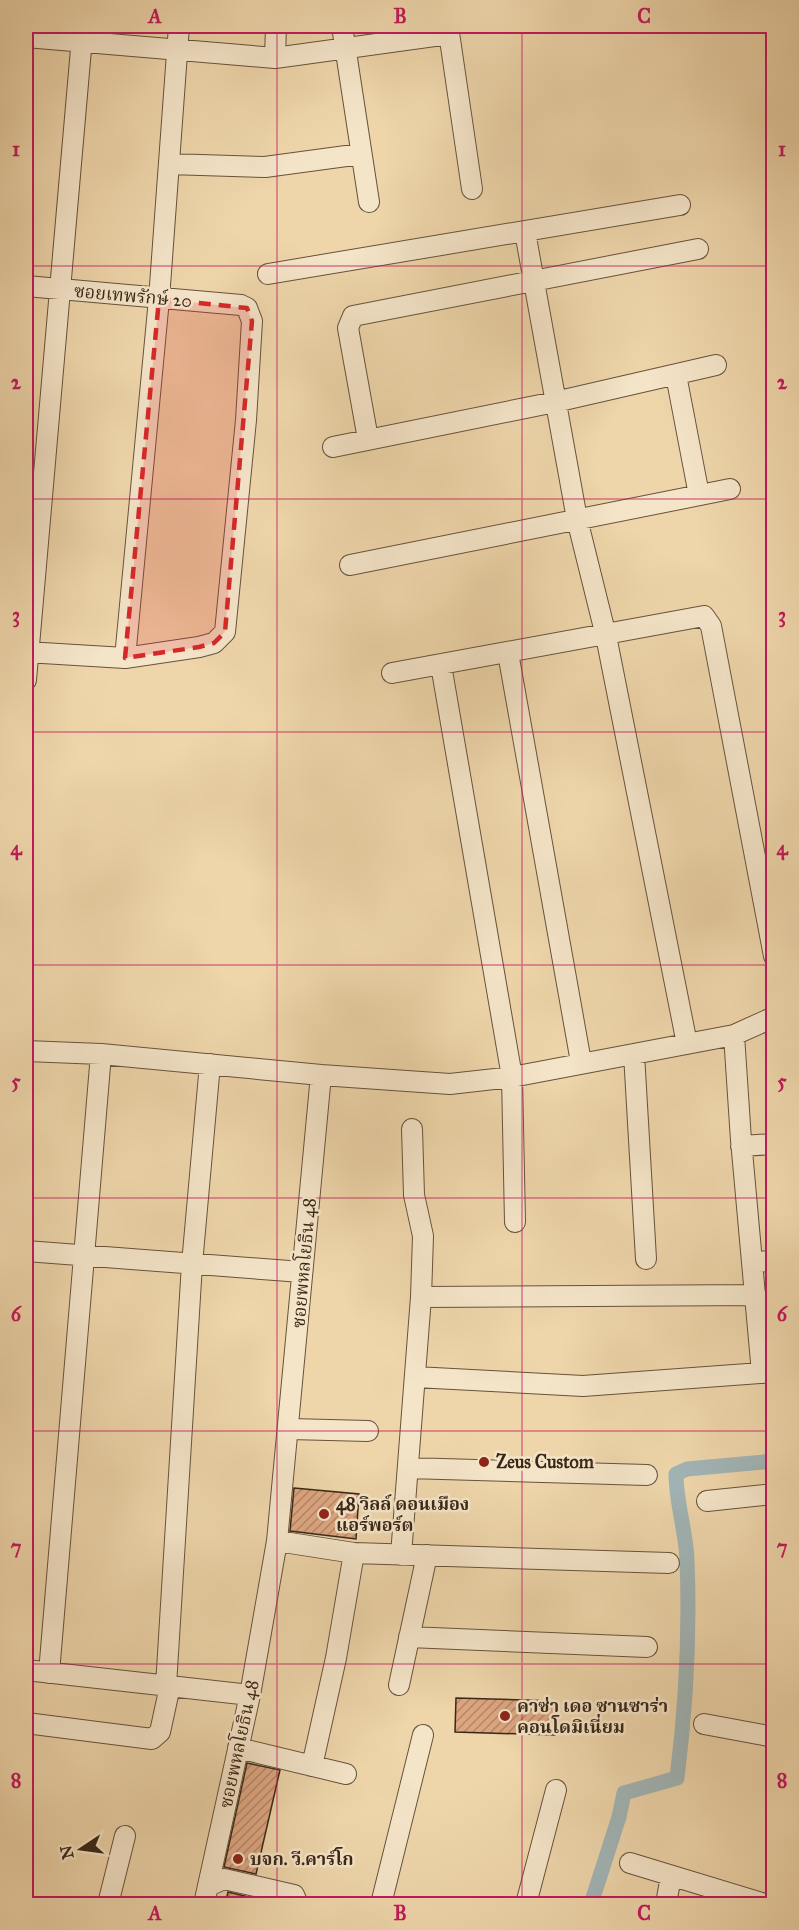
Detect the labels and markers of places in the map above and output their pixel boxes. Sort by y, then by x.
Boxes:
place label: Zeus Custom [496,1451,595,1473]
marker: Zeus Custom [477,1455,491,1469]
place label: 48 วิลล์ ดอนเมือง แอร์พอร์ต [336,1493,469,1536]
marker: 48 วิลล์ ดอนเมือง แอร์พอร์ต [317,1507,331,1521]
place label: คาซ่า เดอ ซานซาร่า คอนโดมิเนี่ยม [517,1695,668,1738]
marker: คาซ่า เดอ ซานซาร่า คอนโดมิเนี่ยม [498,1709,512,1723]
place label: บจก. วี.คาร์โก [250,1847,354,1870]
marker: บจก. วี.คาร์โก [231,1852,245,1866]

